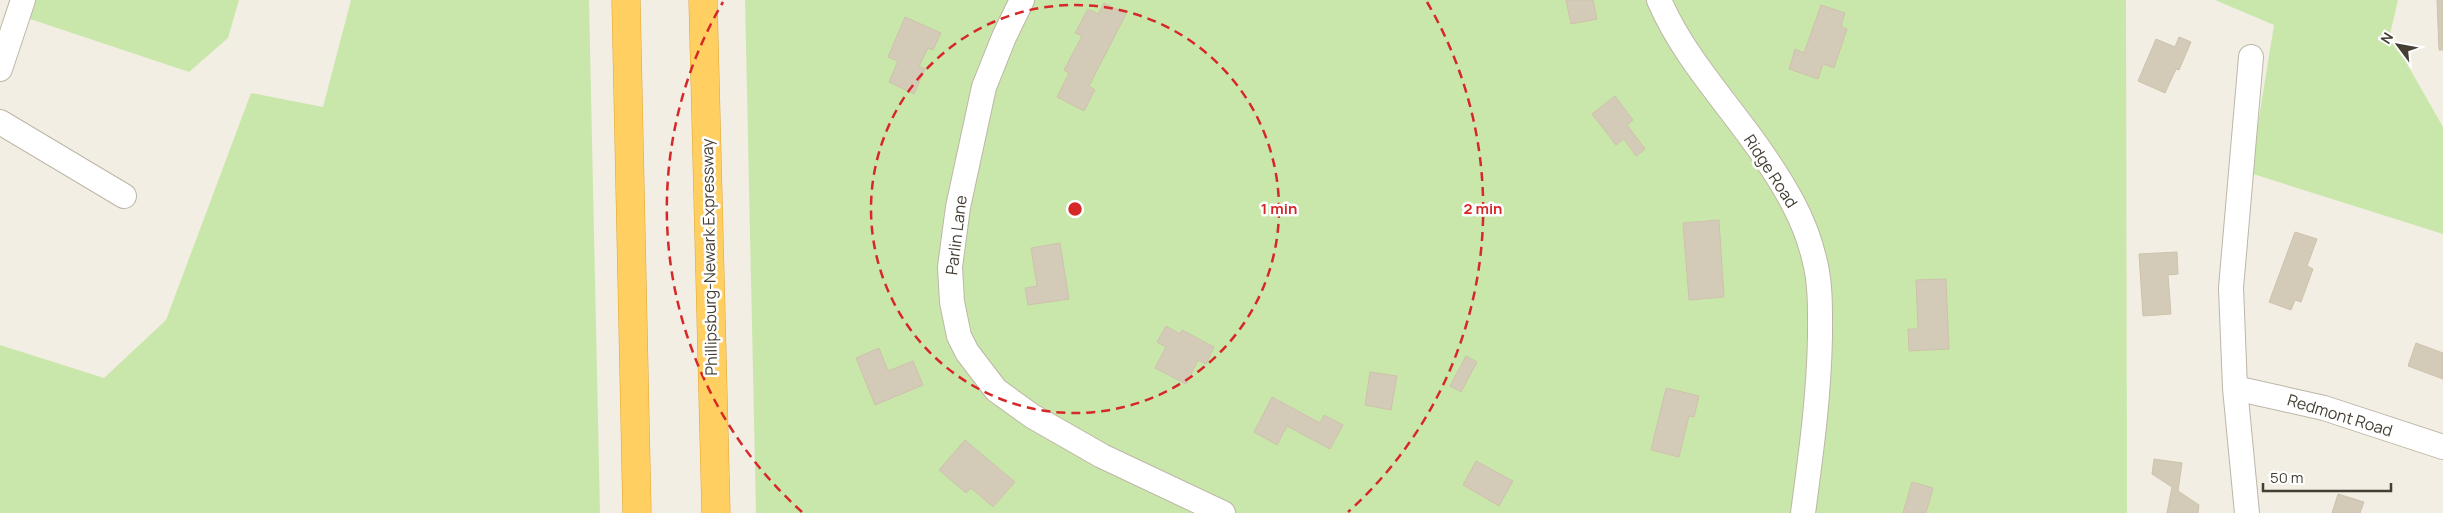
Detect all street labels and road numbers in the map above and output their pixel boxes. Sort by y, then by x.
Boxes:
street label: Ridge Road [1739,130,1803,212]
street label: Phillipsburg-Newark Expressway [696,138,722,376]
street label: Parlin Lane [940,194,972,276]
street label: Redmont Road [2285,389,2395,441]

